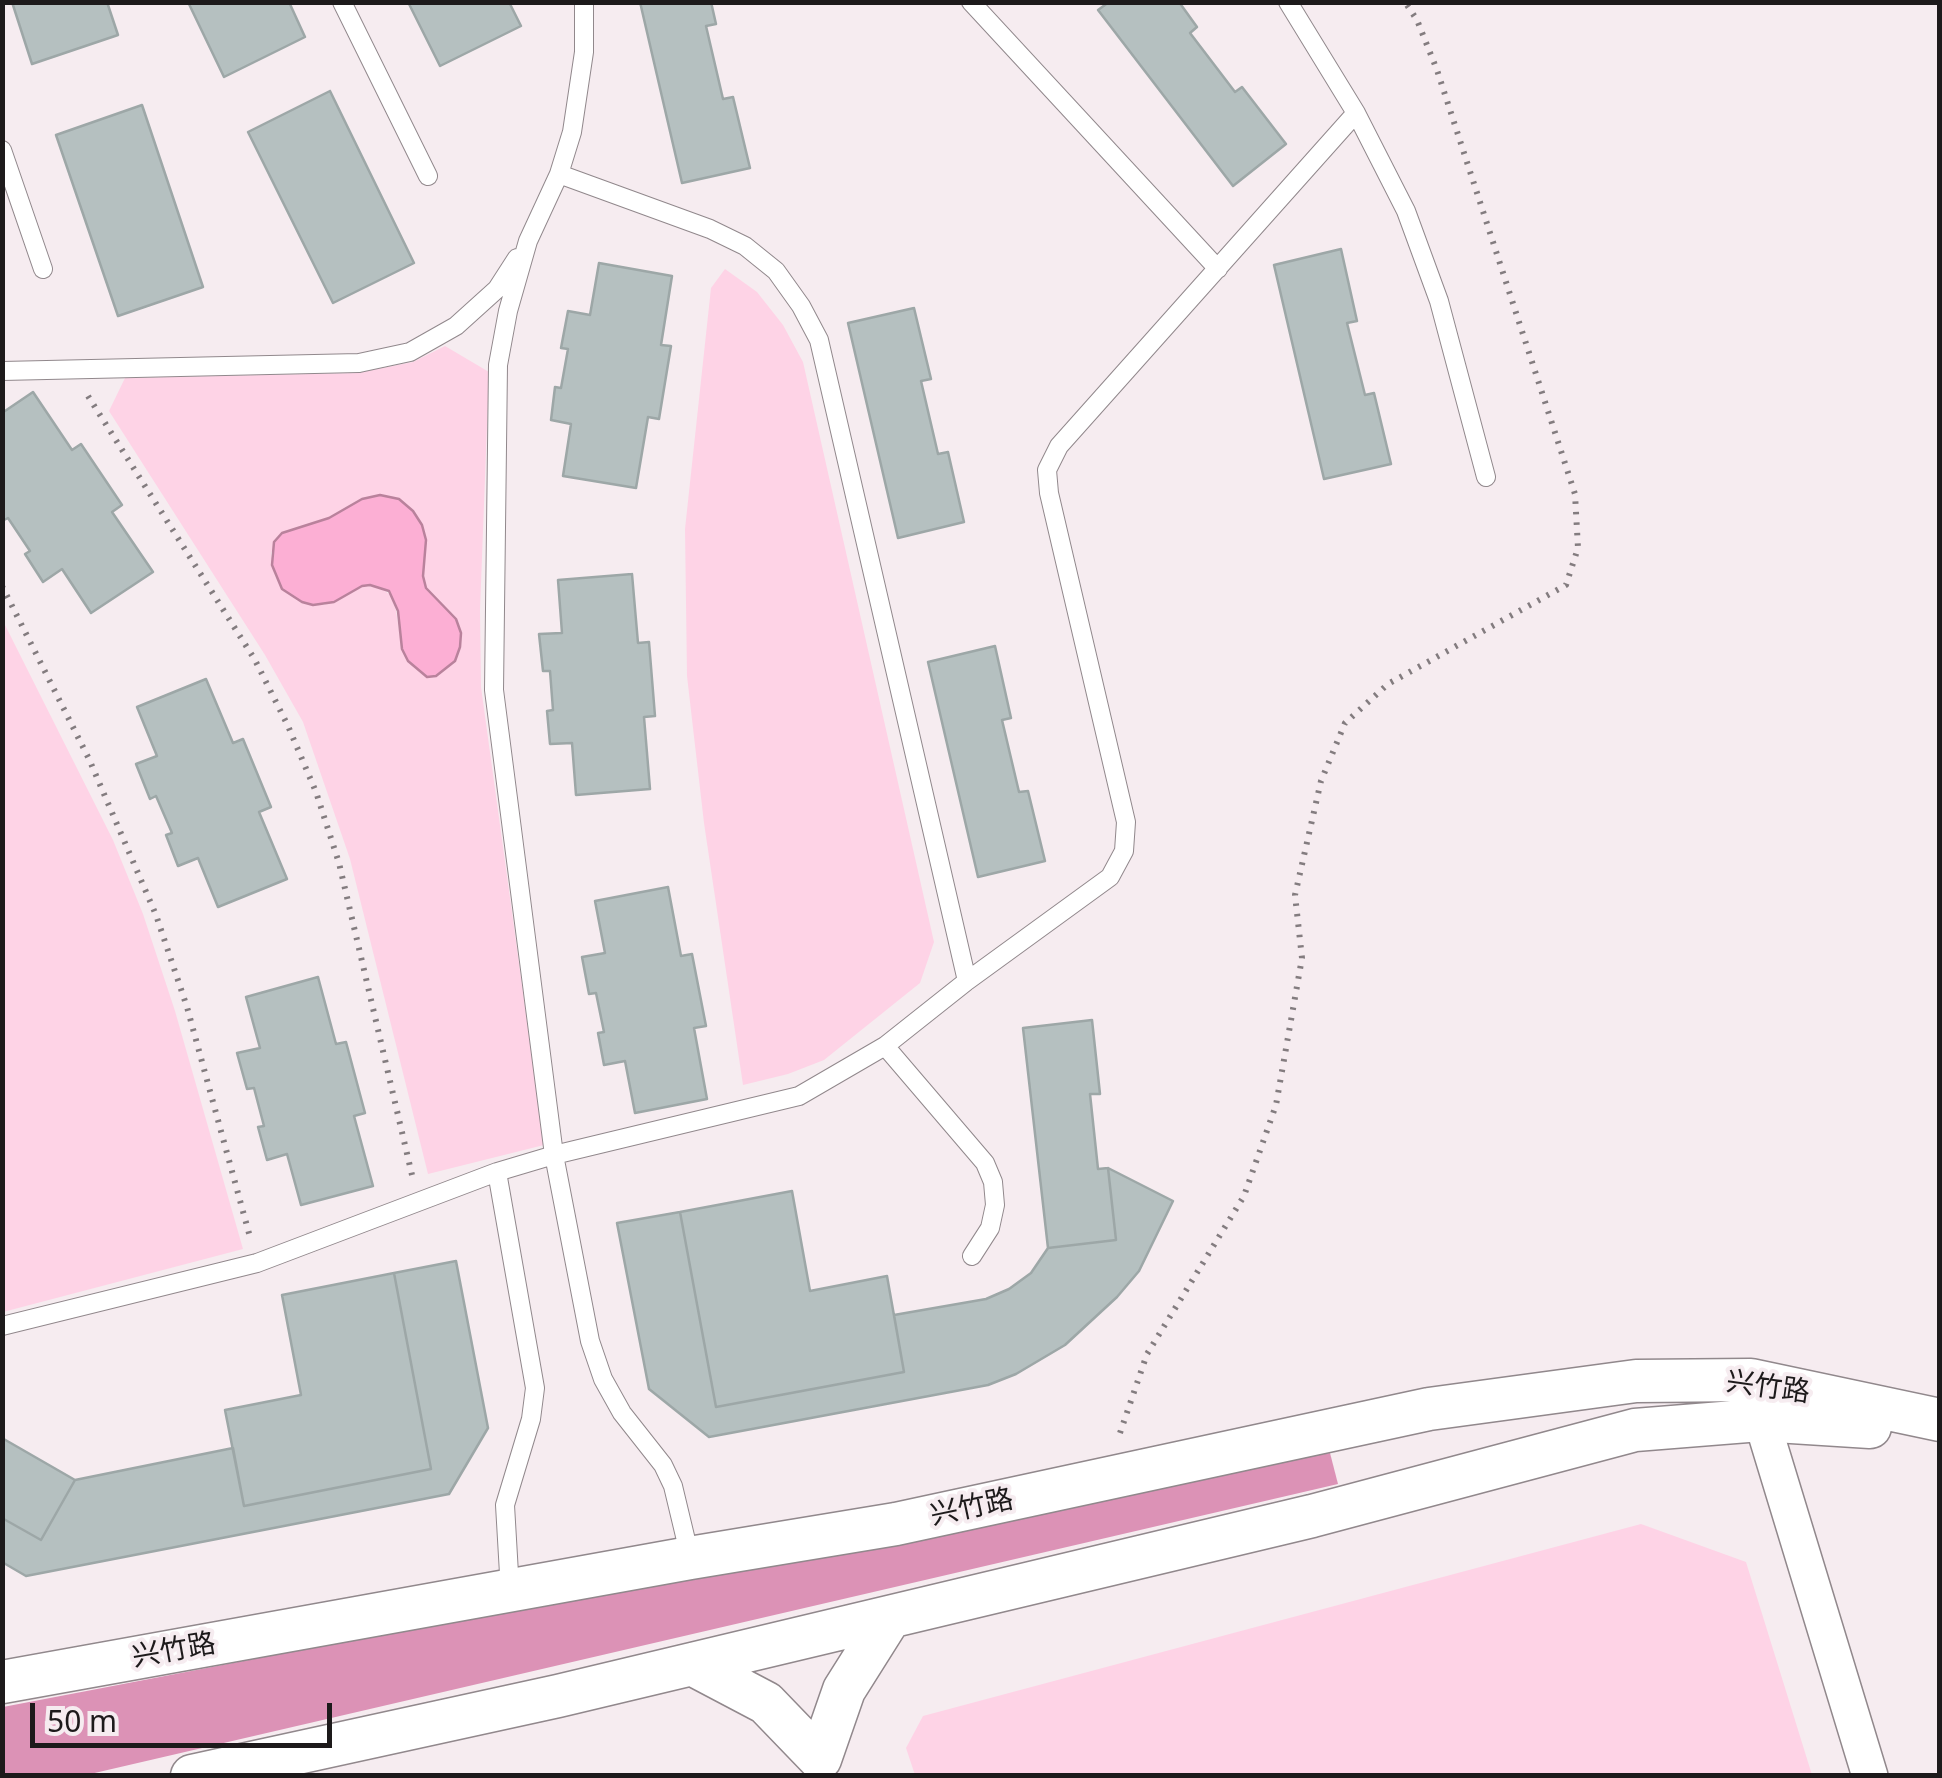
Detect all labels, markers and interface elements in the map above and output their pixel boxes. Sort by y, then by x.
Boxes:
street label: 兴竹路 [1724,1366,1812,1410]
street label: 兴竹路 [927,1483,1017,1533]
street label: 兴竹路 [130,1627,218,1675]
scale bar [35,1683,338,1745]
text: 50 m [47,1700,117,1741]

